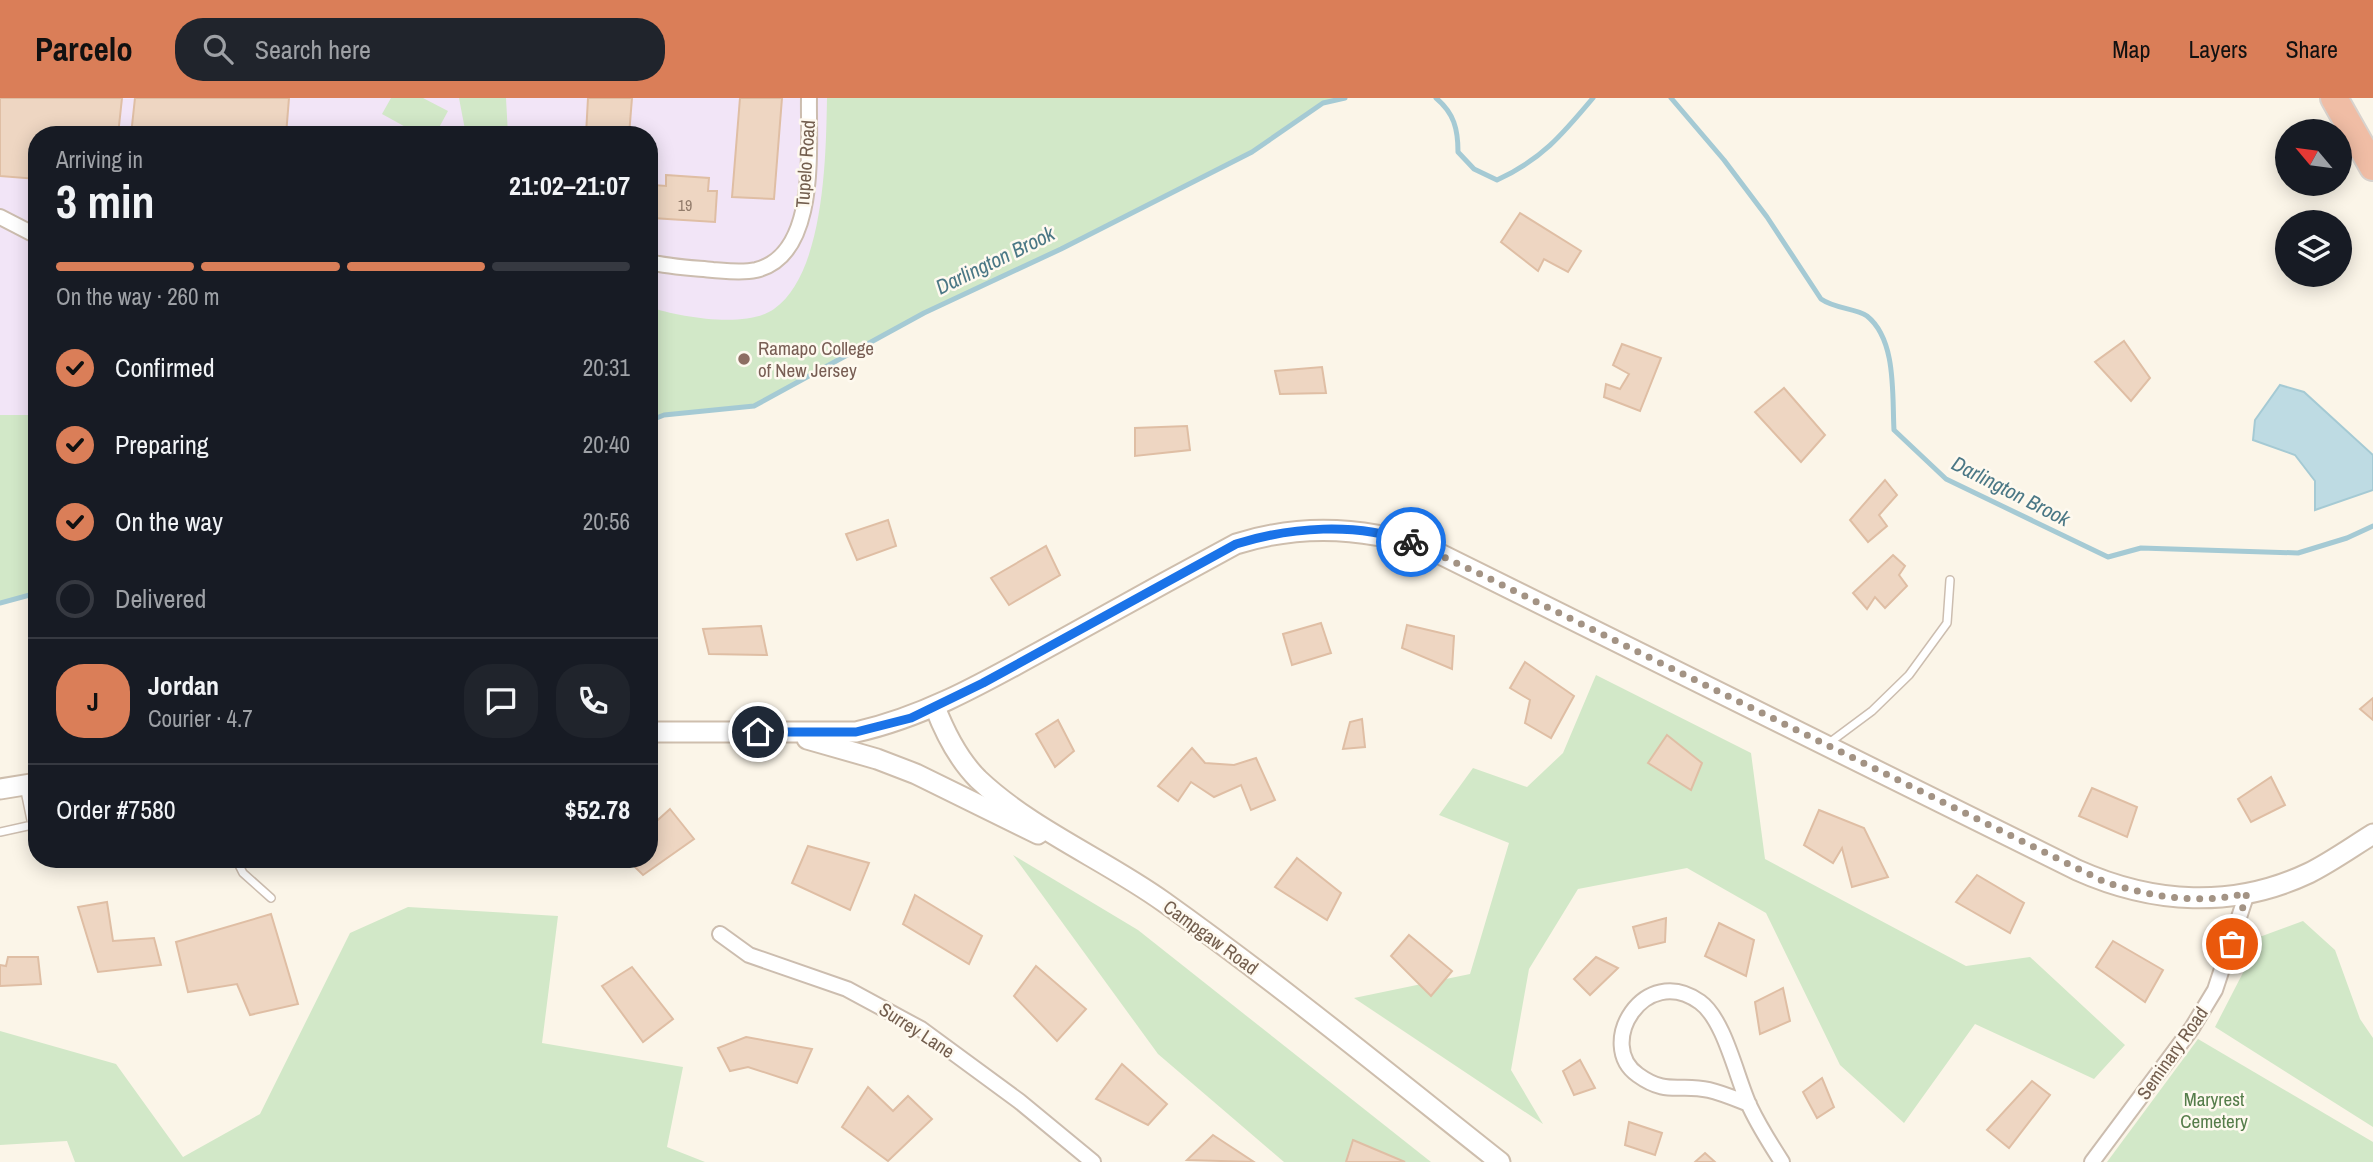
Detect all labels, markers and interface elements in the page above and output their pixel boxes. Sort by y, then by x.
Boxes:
search box [175,18,665,81]
text: Parcelo [35,27,133,71]
icon: search [199,30,237,68]
text: Search here [255,32,371,67]
text: Map [2112,33,2150,65]
text: Layers [2188,33,2247,65]
text: Share [2285,33,2338,65]
street label: Tupelo Road [789,119,821,209]
north arrow [2275,119,2352,196]
map controls [2275,119,2352,287]
text: Arriving in [56,144,143,175]
text: 21:02–21:07 [509,168,630,203]
text: 3 min [56,170,155,232]
house number: 19 [678,194,692,216]
button: layers [2275,210,2352,287]
water label: Darlington Brook [931,218,1061,301]
text: On the way · 260 m [56,281,220,312]
place label: Ramapo College of New Jersey [758,335,874,383]
icon: check [56,349,94,387]
text: Confirmed [115,350,215,385]
marker: Ramapo College of New Jersey [736,351,752,367]
text: 20:31 [583,352,630,383]
icon: check [56,426,94,464]
text: Preparing [115,427,209,462]
text: 20:40 [583,429,630,460]
water label: Darlington Brook [1947,449,2076,534]
icon: check [56,503,94,541]
text: On the way [115,504,223,539]
text: 20:56 [583,506,630,537]
courier [1376,507,1446,577]
icon: bike [1392,523,1430,561]
text: Delivered [115,581,206,616]
button: chat [464,664,538,738]
button: phone [556,664,630,738]
text: Jordan [148,668,219,703]
text: J [87,684,99,719]
pin [728,702,788,762]
text: Courier · 4.7 [148,703,253,734]
icon: home [739,713,777,751]
text: Order #7580 [56,792,176,827]
text: $52.78 [565,792,630,827]
street label: Campgaw Road [1158,894,1264,980]
pin [2202,914,2262,974]
icon: bag [2213,925,2251,963]
street label: Surrey Lane [874,996,960,1064]
street label: Seminary Road [2130,1001,2214,1105]
park label: Maryrest Cemetery [2180,1086,2248,1134]

